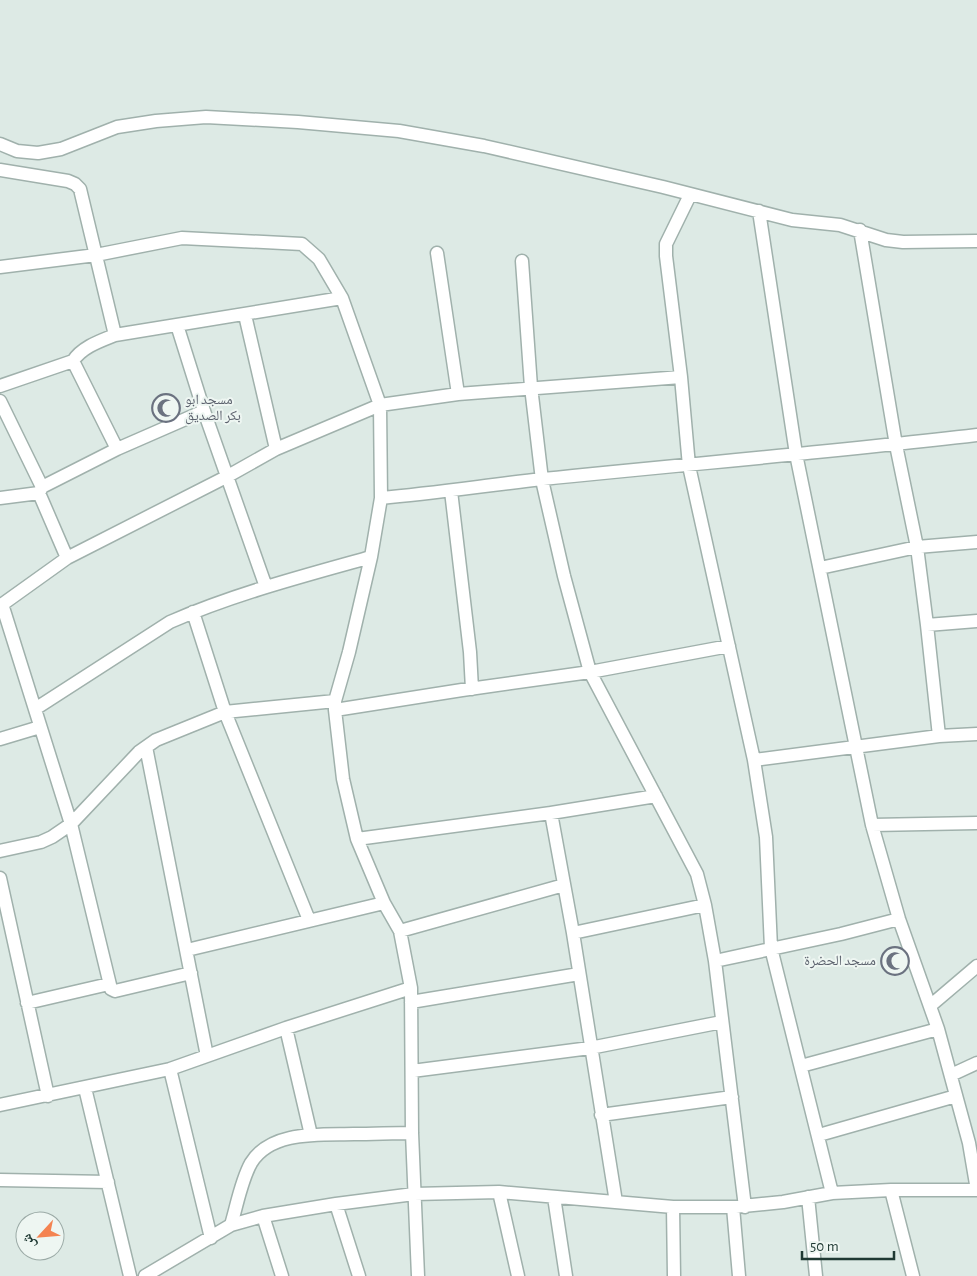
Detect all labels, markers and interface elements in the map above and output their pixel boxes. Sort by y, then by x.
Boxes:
mosque icon: مسجد ابو بكر الصديق [151,393,181,423]
place label: مسجد ابو بكر الصديق [185,393,241,425]
mosque icon: مسجد الحضرة [880,946,910,976]
place label: مسجد الحضرة [804,954,876,969]
north arrow [15,1211,65,1261]
scale bar [802,1228,894,1260]
text: ش [20,1231,40,1251]
text: 50 m [810,1239,839,1254]

